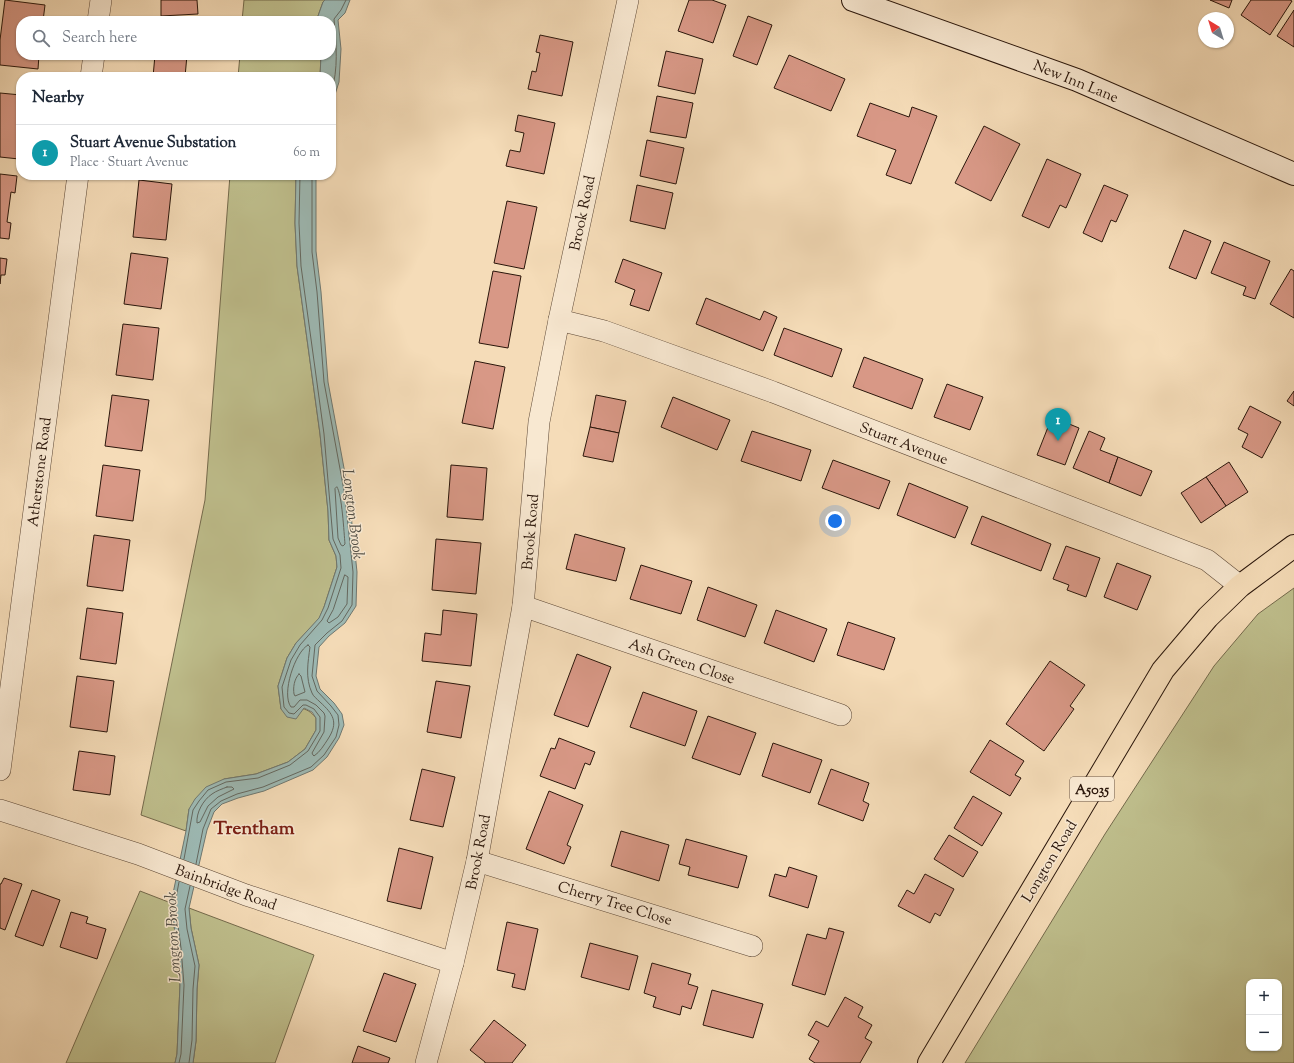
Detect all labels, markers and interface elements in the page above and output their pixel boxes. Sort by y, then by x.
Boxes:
north arrow [1198,12,1234,48]
search box [16,16,336,60]
icon: search [30,27,52,49]
text: Search here [62,28,137,49]
street label: New Inn Lane [1030,56,1121,109]
text: Nearby [32,86,84,110]
text: Stuart Avenue Substation [70,133,237,154]
text: 1 [43,144,47,162]
text: 60 m [293,144,320,162]
text: Place · Stuart Avenue [70,154,189,172]
street label: Brook Road [565,173,602,253]
pin: 1 [1045,408,1071,441]
street label: Atherstone Road [23,416,58,528]
street label: Stuart Avenue [856,418,951,471]
water label: Longton Brook [335,468,368,561]
street label: Brook Road [518,493,545,571]
your location [825,511,845,531]
street label: Ash Green Close [625,634,738,690]
road number: A5035 [1070,777,1114,801]
street label: Brook Road [462,812,497,892]
district label: Trentham [214,816,295,843]
street label: Longton Road [1017,816,1083,907]
street label: Bainbridge Road [172,860,280,917]
street label: Cherry Tree Close [555,877,675,932]
water label: Longton Brook [161,891,188,983]
map controls [1246,979,1282,1051]
button: + [1246,979,1282,1015]
button: − [1246,1015,1282,1051]

